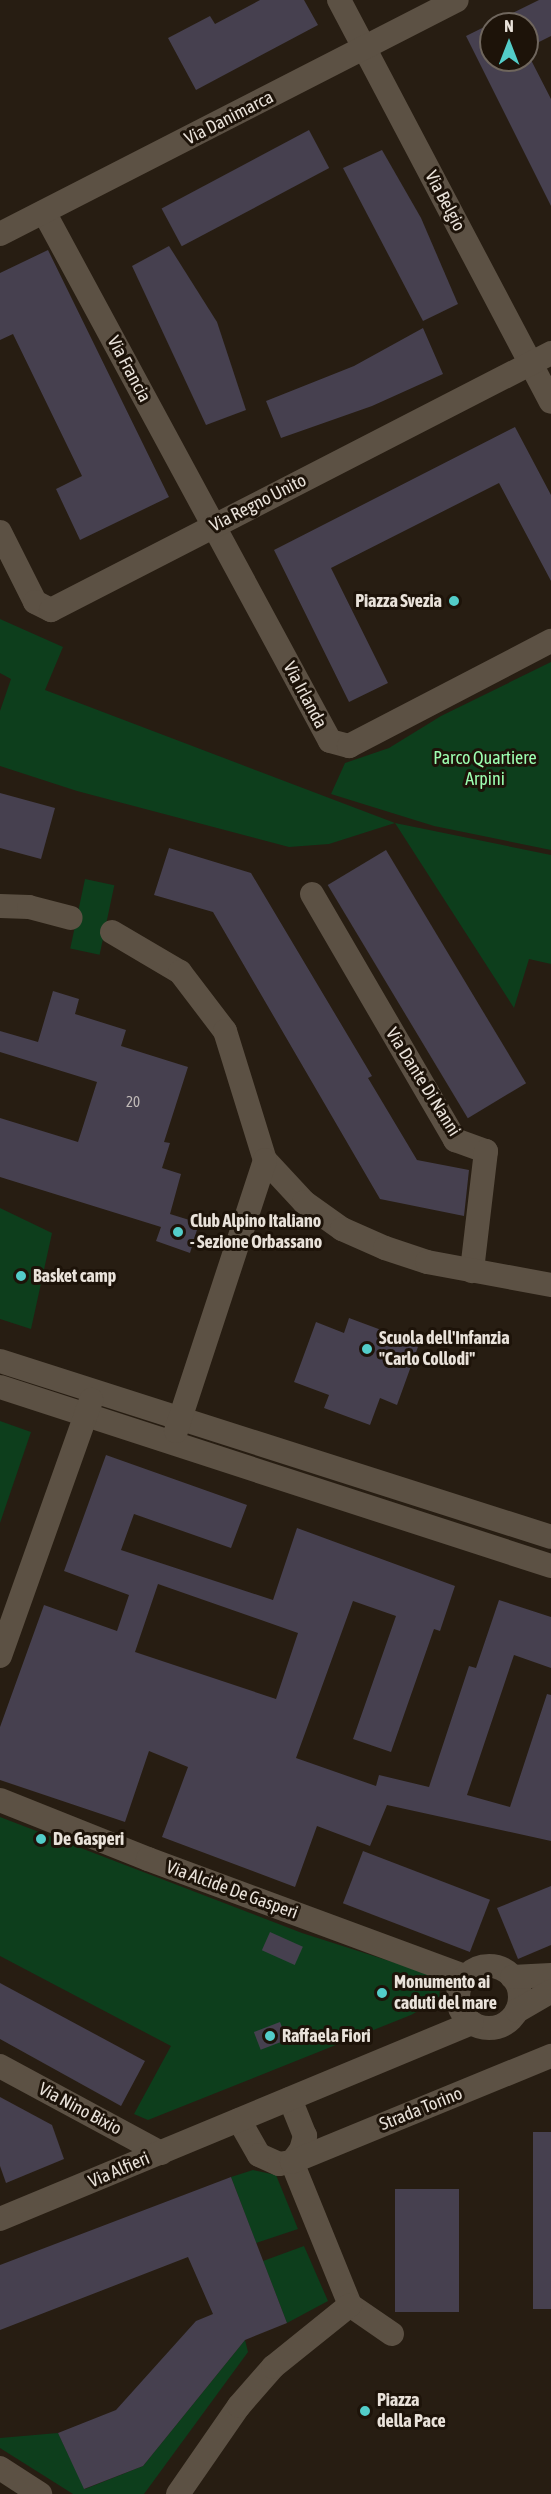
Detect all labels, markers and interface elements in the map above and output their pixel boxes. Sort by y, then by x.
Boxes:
north arrow [479,12,539,72]
text: N [504,17,514,35]
street label: Via Danimarca [181,86,277,150]
street label: Via Belgio [420,167,470,235]
street label: Via Francia [103,332,155,406]
street label: Via Regno Unito [206,469,310,537]
place label: Piazza Svezia [355,590,442,612]
marker: Piazza Svezia [447,594,461,608]
street label: Via Irlanda [278,658,332,732]
park label: Parco Quartiere Arpini [433,748,537,790]
street label: Via Dante Di Nanni [381,1024,465,1140]
house number: 20 [126,1093,140,1111]
place label: Club Alpino Italiano - Sezione Orbassano [190,1211,322,1254]
marker: Club Alpino Italiano - Sezione Orbassano [171,1225,185,1239]
place label: Basket camp [33,1265,116,1287]
marker: Basket camp [14,1269,28,1283]
place label: Scuola dell'Infanzia "Carlo Collodi" [379,1328,510,1370]
marker: Scuola dell'Infanzia "Carlo Collodi" [360,1342,374,1356]
place label: De Gasperi [53,1828,124,1850]
marker: De Gasperi [34,1832,48,1846]
street label: Via Alcide De Gasperi [163,1856,301,1924]
place label: Monumento ai caduti del mare [394,1972,497,2014]
marker: Monumento ai caduti del mare [375,1986,389,2000]
place label: Raffaela Fiori [282,2025,371,2047]
marker: Raffaela Fiori [263,2029,277,2043]
street label: Via Nino Bixio [35,2078,125,2140]
street label: Strada Torino [376,2083,466,2135]
street label: Via Alfieri [85,2148,153,2192]
place label: Piazza della Pace [377,2390,446,2432]
marker: Piazza della Pace [358,2404,372,2418]

